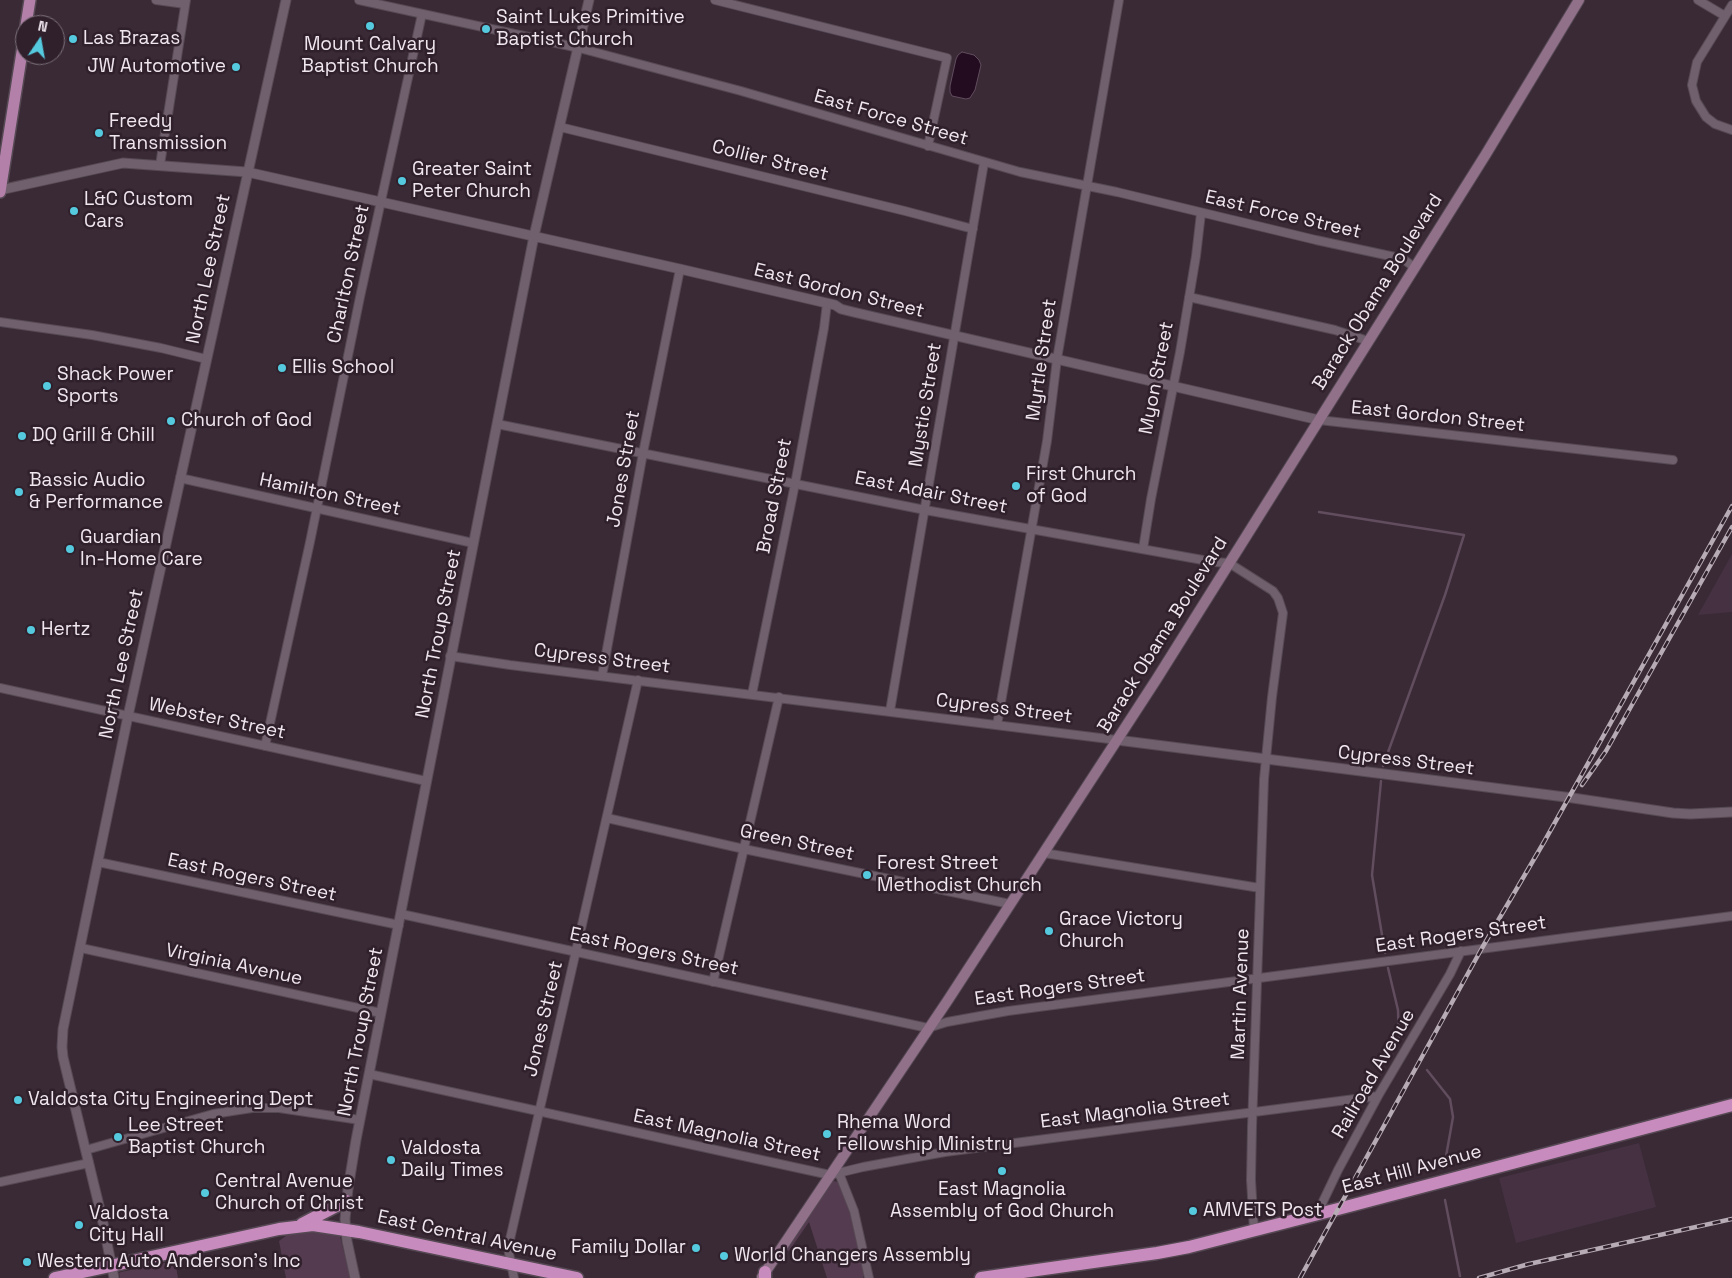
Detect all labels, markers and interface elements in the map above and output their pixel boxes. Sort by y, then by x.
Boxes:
place label: Saint Lukes Primitive Baptist Church [496,7,685,51]
north arrow [15,15,65,65]
text: N [36,17,49,36]
marker: Mount Calvary Baptist Church [364,20,376,32]
marker: Saint Lukes Primitive Baptist Church [480,23,492,35]
place label: Las Brazas [83,28,180,50]
marker: Las Brazas [67,33,79,45]
place label: Mount Calvary Baptist Church [301,34,439,78]
place label: JW Automotive [87,56,226,78]
marker: JW Automotive [230,61,242,73]
street label: East Force Street [811,85,971,151]
place label: Freedy Transmission [109,111,227,155]
marker: Freedy Transmission [93,127,105,139]
street label: Collier Street [709,136,831,186]
place label: Greater Saint Peter Church [412,159,532,203]
marker: Greater Saint Peter Church [396,175,408,187]
street label: East Force Street [1203,186,1363,244]
place label: L&C Custom Cars [84,189,193,233]
street label: Barack Obama Boulevard [1308,190,1448,394]
street label: North Lee Street [182,192,236,346]
street label: Charlton Street [323,203,375,345]
marker: L&C Custom Cars [68,205,80,217]
street label: East Gordon Street [752,259,926,323]
street label: Myrtle Street [1022,298,1062,422]
street label: Myon Street [1135,320,1179,436]
street label: Mystic Street [905,341,947,469]
place label: Ellis School [292,357,394,379]
marker: Ellis School [276,362,288,374]
place label: Shack Power Sports [57,364,174,408]
marker: Shack Power Sports [41,380,53,392]
street label: East Gordon Street [1350,397,1526,437]
street label: Jones Street [602,409,646,529]
place label: Church of God [181,410,312,432]
marker: Church of God [165,415,177,427]
place label: DQ Grill & Chill [32,425,155,447]
marker: DQ Grill & Chill [16,430,28,442]
street label: Broad Street [753,436,797,556]
place label: First Church of God [1026,464,1136,508]
street label: East Adair Street [853,467,1009,519]
street label: Hamilton Street [257,469,403,521]
place label: Bassic Audio & Performance [29,470,163,514]
marker: First Church of God [1010,480,1022,492]
marker: Bassic Audio & Performance [13,486,25,498]
place label: Guardian In-Home Care [80,527,203,571]
street label: Barack Obama Boulevard [1093,533,1233,737]
marker: Guardian In-Home Care [64,543,76,555]
street label: North Troup Street [411,547,467,721]
street label: North Lee Street [95,587,149,741]
place label: Hertz [41,619,91,641]
marker: Hertz [25,624,37,636]
street label: Cypress Street [533,639,671,679]
street label: Cypress Street [935,689,1073,729]
street label: Webster Street [146,693,288,745]
street label: Cypress Street [1337,741,1475,781]
street label: Green Street [738,820,856,866]
street label: East Rogers Street [165,849,339,907]
place label: Forest Street Methodist Church [877,853,1042,897]
marker: Forest Street Methodist Church [861,869,873,881]
place label: Grace Victory Church [1059,909,1183,953]
street label: East Rogers Street [1374,912,1548,958]
street label: East Rogers Street [567,923,741,981]
marker: Grace Victory Church [1043,925,1055,937]
street label: Martin Avenue [1227,928,1255,1060]
street label: Virginia Avenue [163,939,305,991]
street label: North Troup Street [333,945,389,1119]
street label: Jones Street [520,959,568,1079]
street label: East Rogers Street [973,965,1147,1011]
street label: Railroad Avenue [1328,1005,1420,1143]
street label: East Magnolia Street [1039,1088,1231,1134]
place label: Valdosta City Engineering Dept [28,1089,313,1111]
marker: Valdosta City Engineering Dept [12,1094,24,1106]
street label: East Magnolia Street [631,1105,823,1167]
place label: Rhema Word Fellowship Ministry [837,1112,1013,1156]
place label: Lee Street Baptist Church [128,1115,265,1159]
marker: Rhema Word Fellowship Ministry [821,1128,833,1140]
marker: Lee Street Baptist Church [112,1131,124,1143]
place label: Valdosta Daily Times [401,1138,504,1182]
street label: East Hill Avenue [1340,1140,1484,1200]
marker: Valdosta Daily Times [385,1154,397,1166]
marker: East Magnolia Assembly of God Church [996,1165,1008,1177]
place label: Central Avenue Church of Christ [215,1171,364,1215]
place label: East Magnolia Assembly of God Church [890,1179,1114,1223]
marker: Central Avenue Church of Christ [199,1187,211,1199]
place label: AMVETS Post [1203,1200,1323,1222]
place label: Valdosta City Hall [89,1203,169,1247]
marker: AMVETS Post [1187,1205,1199,1217]
street label: East Central Avenue [375,1206,559,1266]
marker: Valdosta City Hall [73,1219,85,1231]
place label: Family Dollar [571,1237,686,1259]
marker: Family Dollar [690,1242,702,1254]
place label: World Changers Assembly [734,1245,971,1267]
marker: World Changers Assembly [718,1250,730,1262]
place label: Western Auto Anderson's Inc [37,1251,301,1273]
marker: Western Auto Anderson's Inc [21,1256,33,1268]

